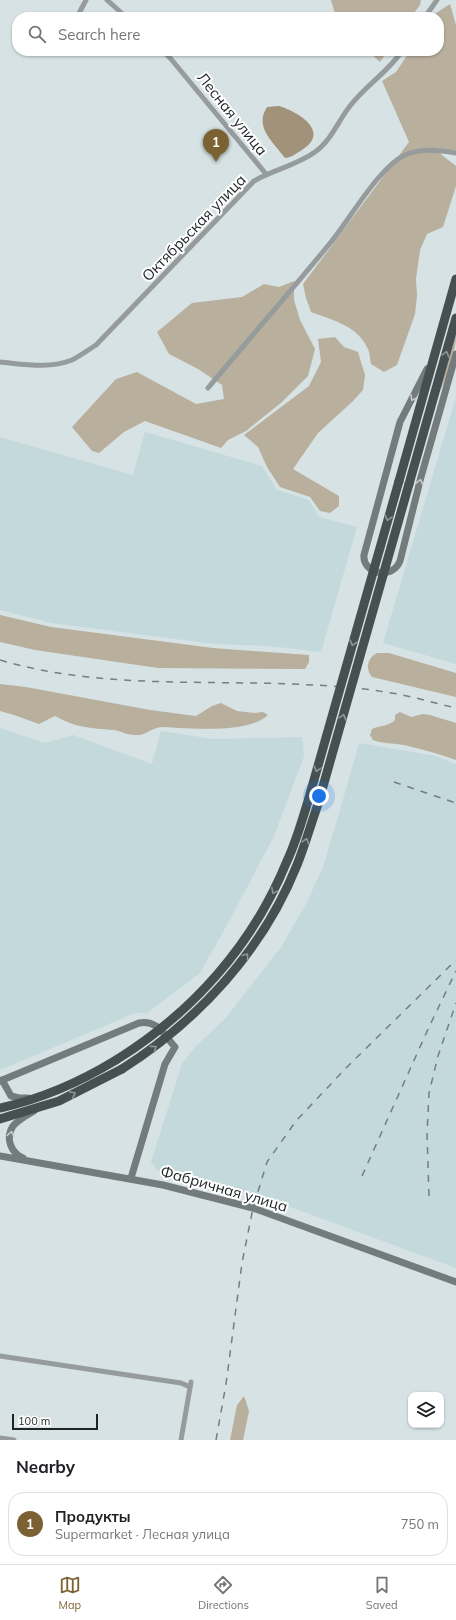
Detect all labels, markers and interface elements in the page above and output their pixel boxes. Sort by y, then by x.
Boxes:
search box [12,12,444,56]
icon: search [26,23,48,45]
text: Search here [58,25,140,44]
street label: Лесная улица [193,68,272,159]
pin: 1 [203,129,229,162]
street label: Октябрьская улица [138,170,250,285]
one-way arrow [441,351,450,358]
one-way arrow [410,393,418,400]
one-way arrow [415,479,423,486]
one-way arrow [384,515,393,522]
one-way arrow [349,640,358,647]
one-way arrow [338,713,347,720]
one-way arrow [313,765,322,772]
your location [309,786,329,806]
one-way arrow [301,838,310,845]
one-way arrow [271,887,278,894]
one-way arrow [241,953,248,960]
one-way arrow [150,1045,157,1052]
one-way arrow [69,1091,77,1099]
one-way arrow [7,1131,15,1137]
street label: Фабричная улица [158,1161,290,1216]
map controls [408,1392,444,1428]
button: layers [408,1392,444,1428]
scale bar [12,1412,98,1431]
text: 100 m [18,1414,50,1428]
text: Nearby [16,1456,75,1477]
text: Продукты [55,1507,131,1526]
text: 1 [26,1516,34,1532]
text: 750 m [401,1516,439,1532]
text: Supermarket · Лесная улица [55,1526,230,1542]
tab: Map [58,1574,81,1612]
tab: Directions [198,1574,249,1612]
tab: Saved [366,1574,398,1612]

